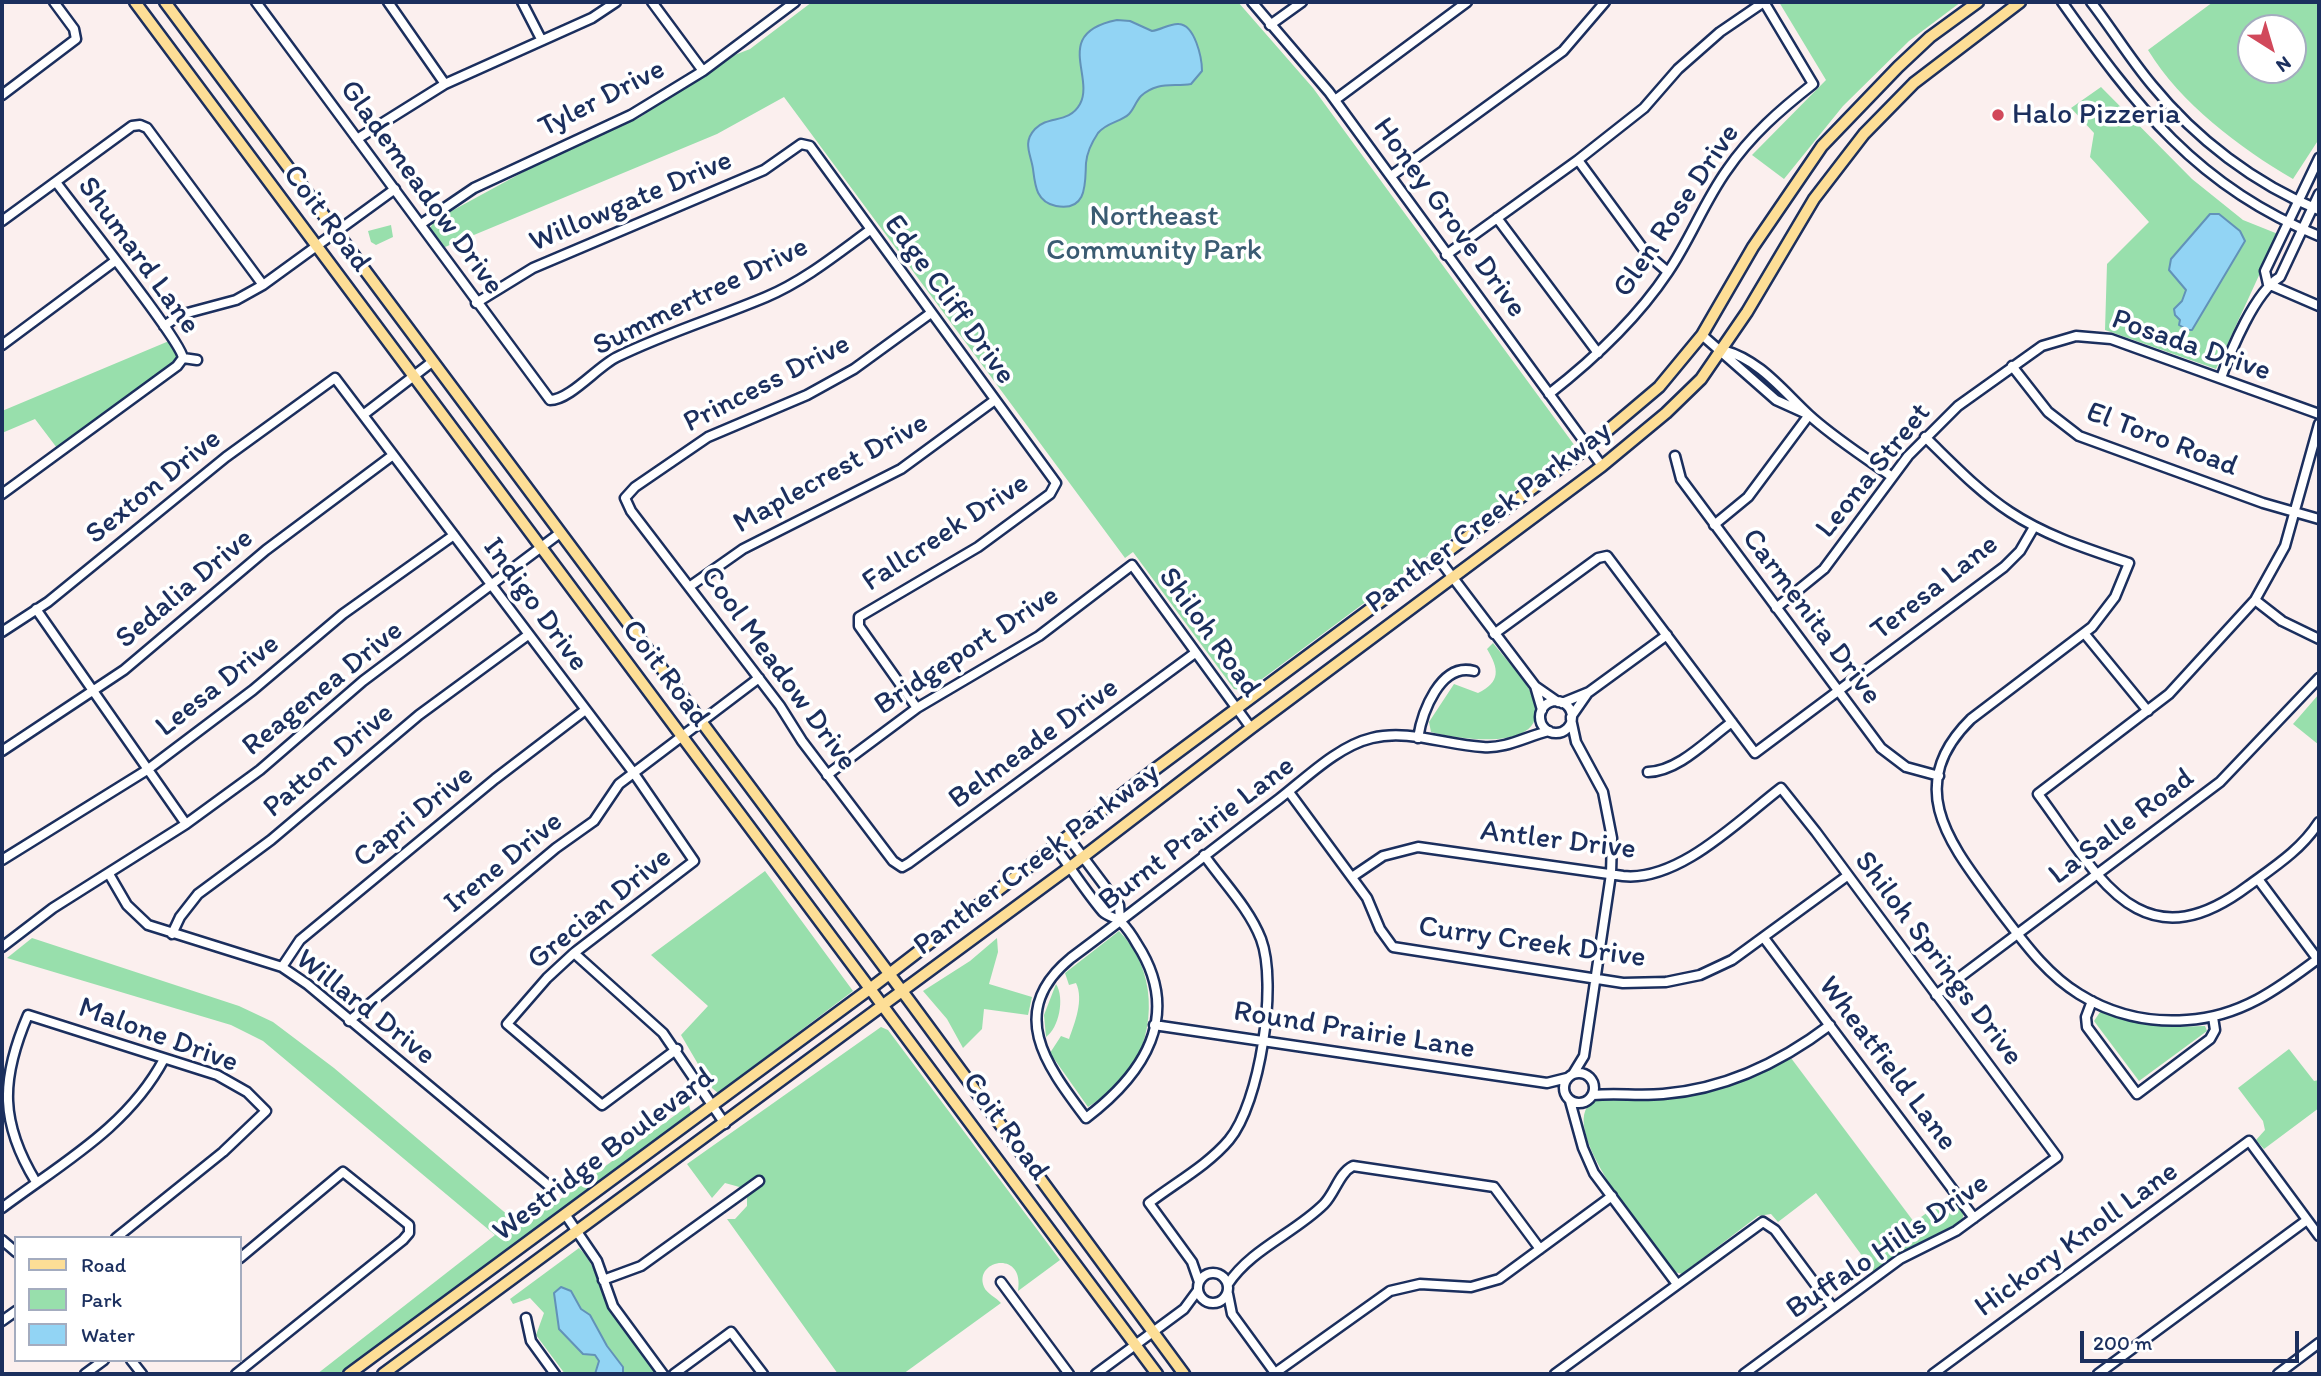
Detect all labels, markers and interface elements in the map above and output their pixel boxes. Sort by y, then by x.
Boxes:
north arrow [2237,14,2307,84]
street label: Tyler Drive [533,52,671,146]
text: N [2272,52,2296,78]
street label: Glademeadow Drive [331,73,511,303]
place label: Halo Pizzeria [2012,97,2181,133]
marker: Halo Pizzeria [1990,107,2006,123]
street label: Honey Grove Drive [1364,111,1534,325]
street label: Glen Rose Drive [1606,117,1748,305]
street label: Willowgate Drive [524,143,738,261]
street label: Coit Road [274,158,378,280]
street label: Shumard Lane [69,170,207,342]
park label: Northeast Community Park [1046,199,1262,270]
street label: Edge Cliff Drive [875,208,1023,392]
street label: Summertree Drive [588,229,814,365]
street label: Posada Drive [2107,302,2275,390]
street label: Princess Drive [678,327,856,441]
street label: El Toro Road [2081,395,2243,485]
street label: Leona Street [1809,396,1939,546]
street label: Maplecrest Drive [727,406,935,542]
street label: Panther Creek Parkway [1359,414,1619,622]
street label: Sexton Drive [79,421,229,553]
street label: Fallcreek Drive [856,466,1036,600]
street label: Sedalia Drive [109,521,261,657]
street label: Carmenita Drive [1733,522,1889,712]
street label: Teresa Lane [1864,527,2006,649]
street label: Indigo Drive [474,531,596,679]
street label: Cool Meadow Drive [692,560,864,778]
street label: Shiloh Road [1150,561,1268,705]
street label: Bridgeport Drive [868,578,1066,724]
street label: Reagenea Drive [235,613,411,765]
street label: Coit Road [613,613,717,735]
street label: Leesa Drive [149,627,287,745]
street label: Belmeade Drive [942,670,1126,818]
street label: Patton Drive [256,696,402,826]
street label: Burnt Prairie Lane [1092,749,1302,919]
street label: Panther Creek Parkway [907,756,1167,964]
street label: Capri Drive [347,758,481,876]
street label: La Salle Road [2042,761,2202,893]
street label: Irene Drive [437,804,571,922]
street label: Antler Drive [1478,814,1638,868]
street label: Grecian Drive [521,840,679,978]
street label: Shiloh Springs Drive [1846,845,2030,1073]
street label: Curry Creek Drive [1416,909,1648,977]
street label: Willard Drive [288,942,442,1074]
street label: Wheatfield Lane [1810,970,1964,1158]
street label: Malone Drive [73,990,243,1082]
street label: Round Prairie Lane [1231,994,1477,1068]
street label: Westridge Boulevard [486,1060,722,1250]
street label: Coit Road [954,1066,1056,1188]
street label: Hickory Knoll Lane [1968,1154,2186,1326]
street label: Buffalo Hills Drive [1780,1166,1996,1328]
legend [14,1236,242,1362]
text: Road [81,1252,126,1277]
text: Park [81,1287,122,1312]
scale bar [2083,1316,2302,1360]
text: Water [81,1322,135,1347]
text: 200 m [2093,1330,2152,1355]

